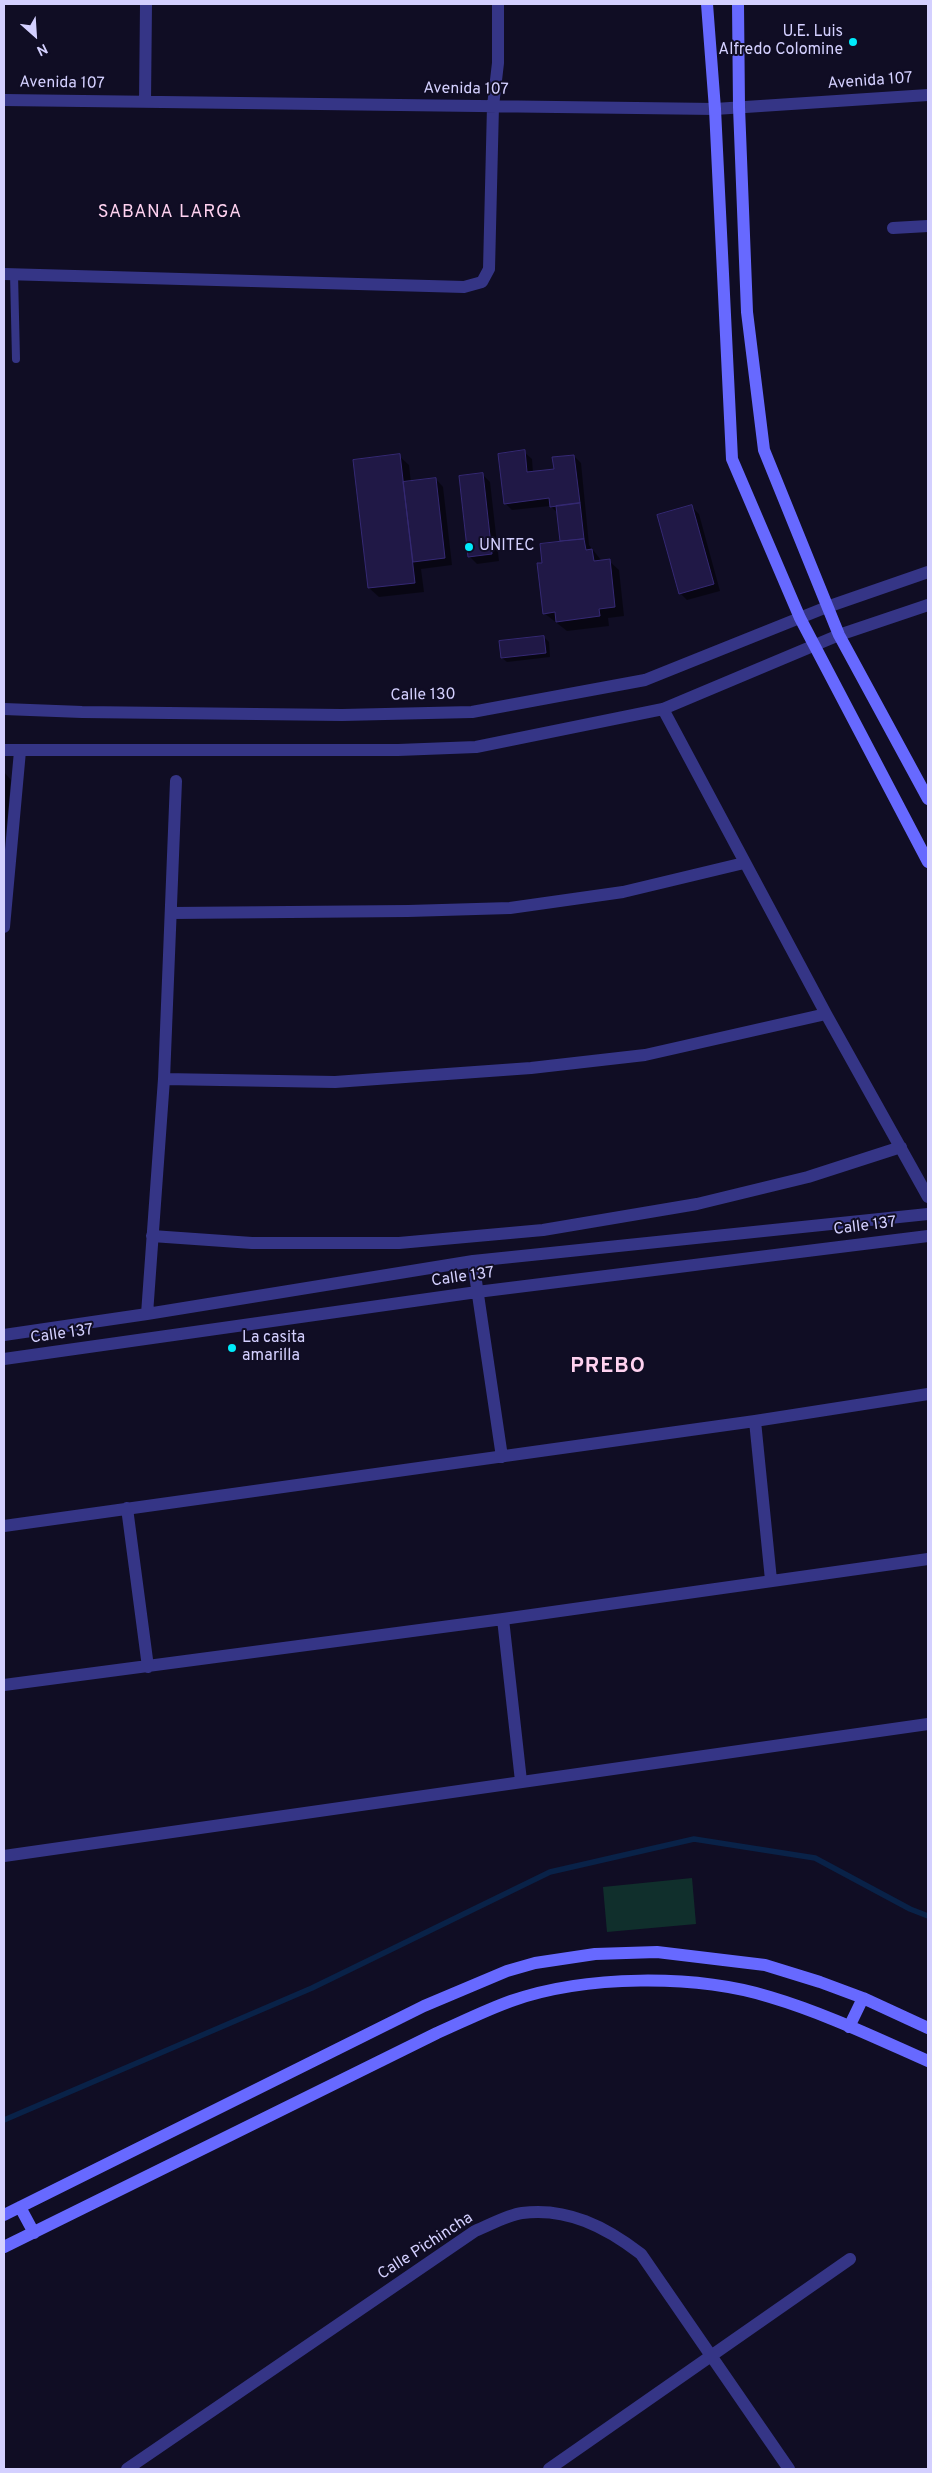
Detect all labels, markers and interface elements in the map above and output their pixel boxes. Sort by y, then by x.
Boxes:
north arrow [10,10,60,60]
place label: U.E. Luis Alfredo Colomine [718,23,843,61]
marker: U.E. Luis Alfredo Colomine [847,36,859,48]
text: N [34,39,50,59]
street label: Avenida 107 [827,69,913,95]
street label: Avenida 107 [19,74,105,94]
street label: Avenida 107 [423,80,509,100]
district label: SABANA LARGA [96,202,244,224]
place label: UNITEC [479,537,534,557]
marker: UNITEC [463,541,475,553]
street label: Calle 130 [390,686,456,706]
street label: Calle 137 [832,1214,898,1240]
street label: Calle 137 [430,1264,496,1292]
street label: Calle 137 [29,1321,95,1349]
place label: La casita amarilla [242,1329,305,1367]
marker: La casita amarilla [226,1342,238,1354]
district label: PREBO [570,1355,646,1381]
street label: Calle Pichincha [375,2209,477,2285]

